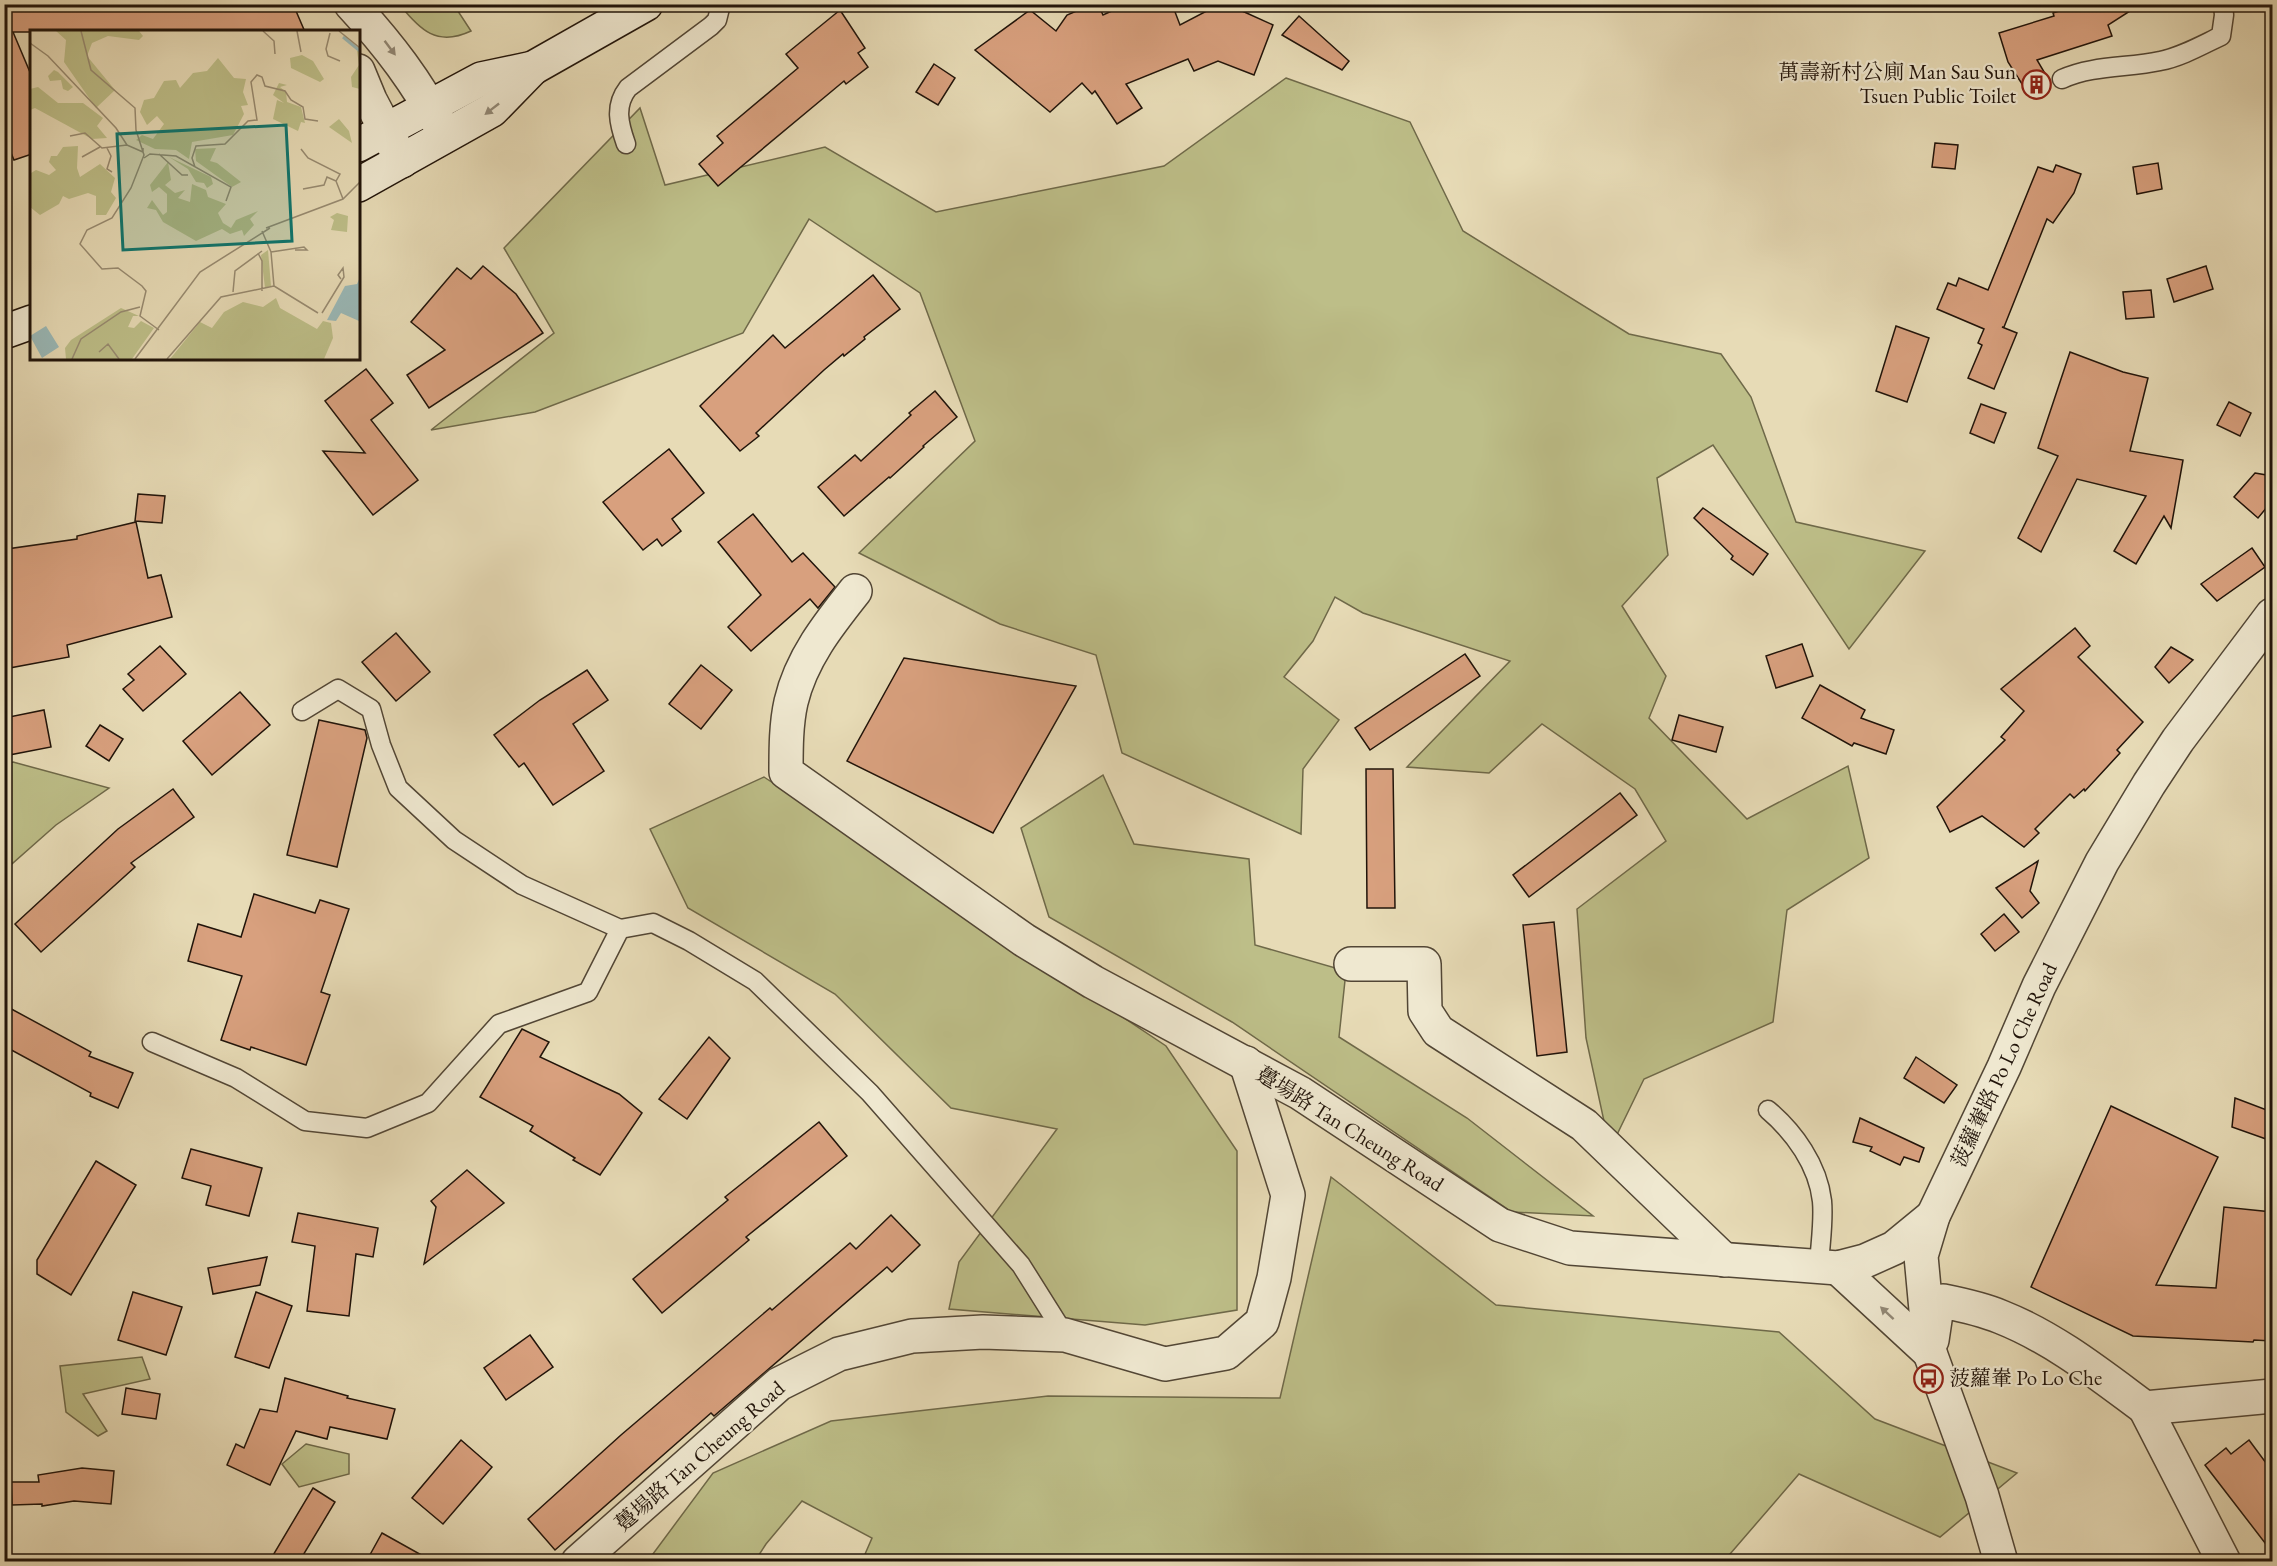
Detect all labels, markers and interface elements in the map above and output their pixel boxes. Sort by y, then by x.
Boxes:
inset map [30,30,360,360]
one-way arrow [384,40,396,55]
place label: 萬壽新村公廁 Man Sau Sun Tsuen Public Toilet [1778,58,2016,109]
building icon: 萬壽新村公廁 Man Sau Sun Tsuen Public Toilet [2021,68,2053,100]
one-way arrow [484,102,499,114]
street label: 菠蘿輋路 Po Lo Che Road [1944,958,2063,1171]
street label: 躉場路 Tan Cheung Road [1251,1060,1449,1197]
one-way arrow [1880,1307,1894,1321]
bus stop icon: 菠蘿輋 Po Lo Che [1912,1362,1944,1394]
place label: 菠蘿輋 Po Lo Che [1949,1364,2102,1391]
street label: 躉場路 Tan Cheung Road [609,1374,790,1537]

